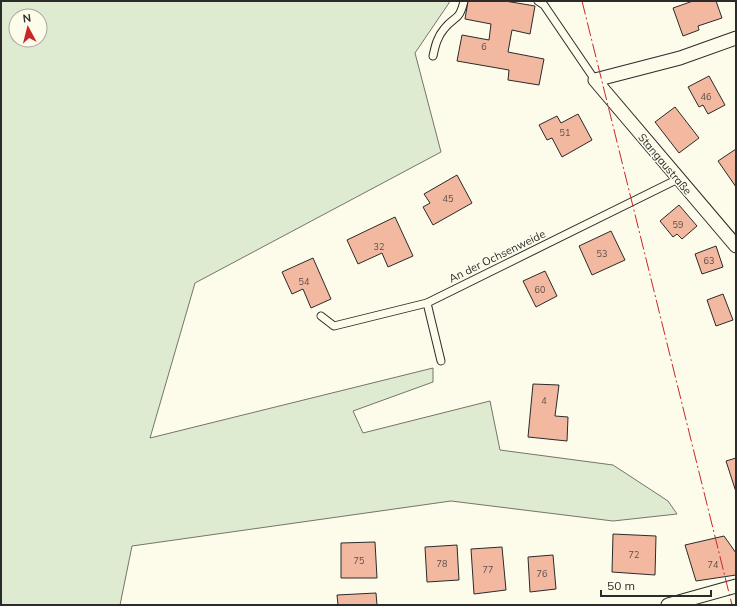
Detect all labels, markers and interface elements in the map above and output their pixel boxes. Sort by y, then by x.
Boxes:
north arrow [8,8,48,48]
text: N [22,11,32,26]
house number: 6 [481,41,487,52]
house number: 46 [701,91,711,102]
house number: 51 [560,127,570,138]
street label: Stangaustraße [635,130,695,198]
house number: 45 [443,193,454,204]
house number: 59 [673,219,683,230]
street label: An der Ochsenweide [446,227,548,285]
house number: 32 [374,241,384,252]
house number: 53 [597,248,607,259]
house number: 63 [704,255,714,266]
house number: 54 [299,276,310,287]
house number: 60 [535,284,545,295]
house number: 4 [541,395,547,406]
house number: 72 [629,549,639,560]
house number: 75 [354,555,365,566]
house number: 78 [437,558,447,569]
house number: 74 [708,559,719,570]
house number: 77 [483,564,493,575]
house number: 76 [537,568,547,579]
scale bar [601,572,711,598]
text: 50 m [607,578,635,593]

